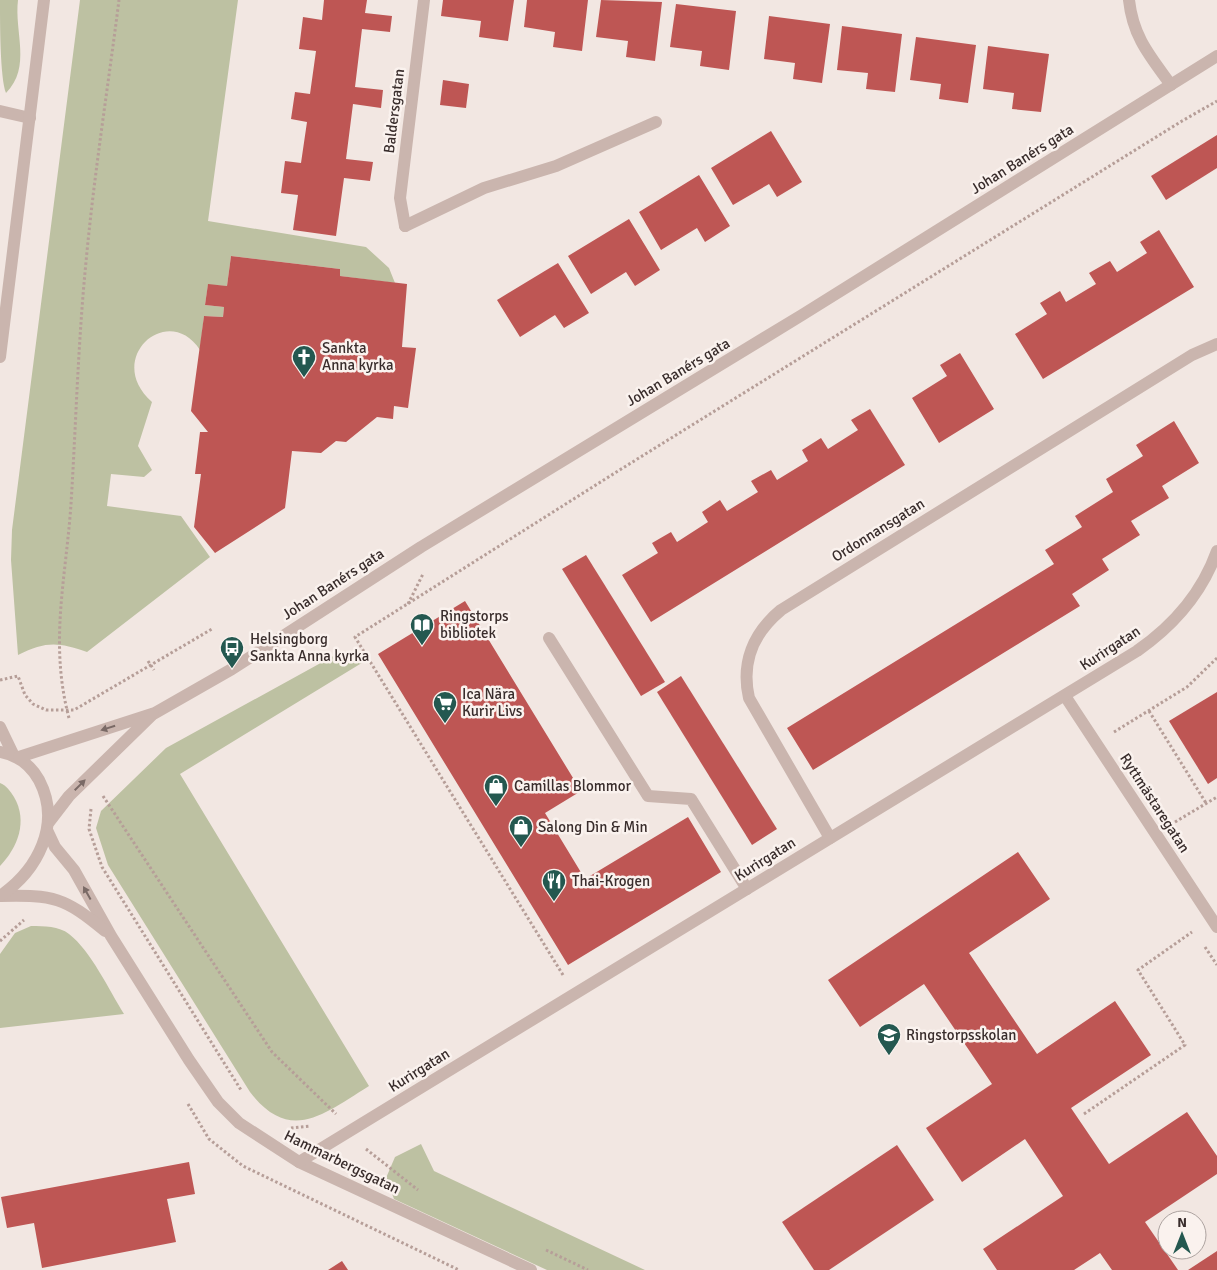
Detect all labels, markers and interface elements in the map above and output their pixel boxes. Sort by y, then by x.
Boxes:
street label: Baldersgatan [380,68,408,154]
street label: Johan Banérs gata [967,120,1077,198]
street label: Johan Banérs gata [623,334,733,410]
place label: Sankta Anna kyrka [322,339,394,374]
church icon: Sankta Anna kyrka [291,344,317,378]
street label: Ordonnansgatan [828,494,928,566]
street label: Johan Banérs gata [279,544,387,624]
place label: Ringstorps bibliotek [440,607,509,642]
library icon: Ringstorps bibliotek [409,612,435,646]
street label: Kurirgatan [1076,622,1144,674]
place label: Helsingborg Sankta Anna kyrka [250,630,369,665]
bus stop icon: Helsingborg Sankta Anna kyrka [219,635,245,669]
place label: Ica Nära Kurir Livs [462,685,523,720]
supermarket icon: Ica Nära Kurir Livs [432,690,458,724]
one-way arrow [101,724,116,732]
street label: Ryttmästaregatan [1116,750,1194,856]
shop icon: Camillas Blommor [483,773,509,807]
place label: Camillas Blommor [514,777,632,795]
one-way arrow [74,779,86,791]
shop icon: Salong Din & Min [508,814,534,848]
place label: Salong Din & Min [538,818,648,836]
street label: Kurirgatan [731,833,799,885]
restaurant icon: Thai-Krogen [541,868,567,902]
place label: Thai-Krogen [572,872,650,890]
one-way arrow [83,886,92,900]
school or university icon: Ringstorpsskolan [876,1022,902,1056]
place label: Ringstorpsskolan [906,1026,1017,1044]
street label: Kurirgatan [385,1044,453,1096]
street label: Hammarbergsgatan [281,1126,403,1198]
north arrow [1157,1210,1207,1260]
text: N [1177,1214,1187,1231]

